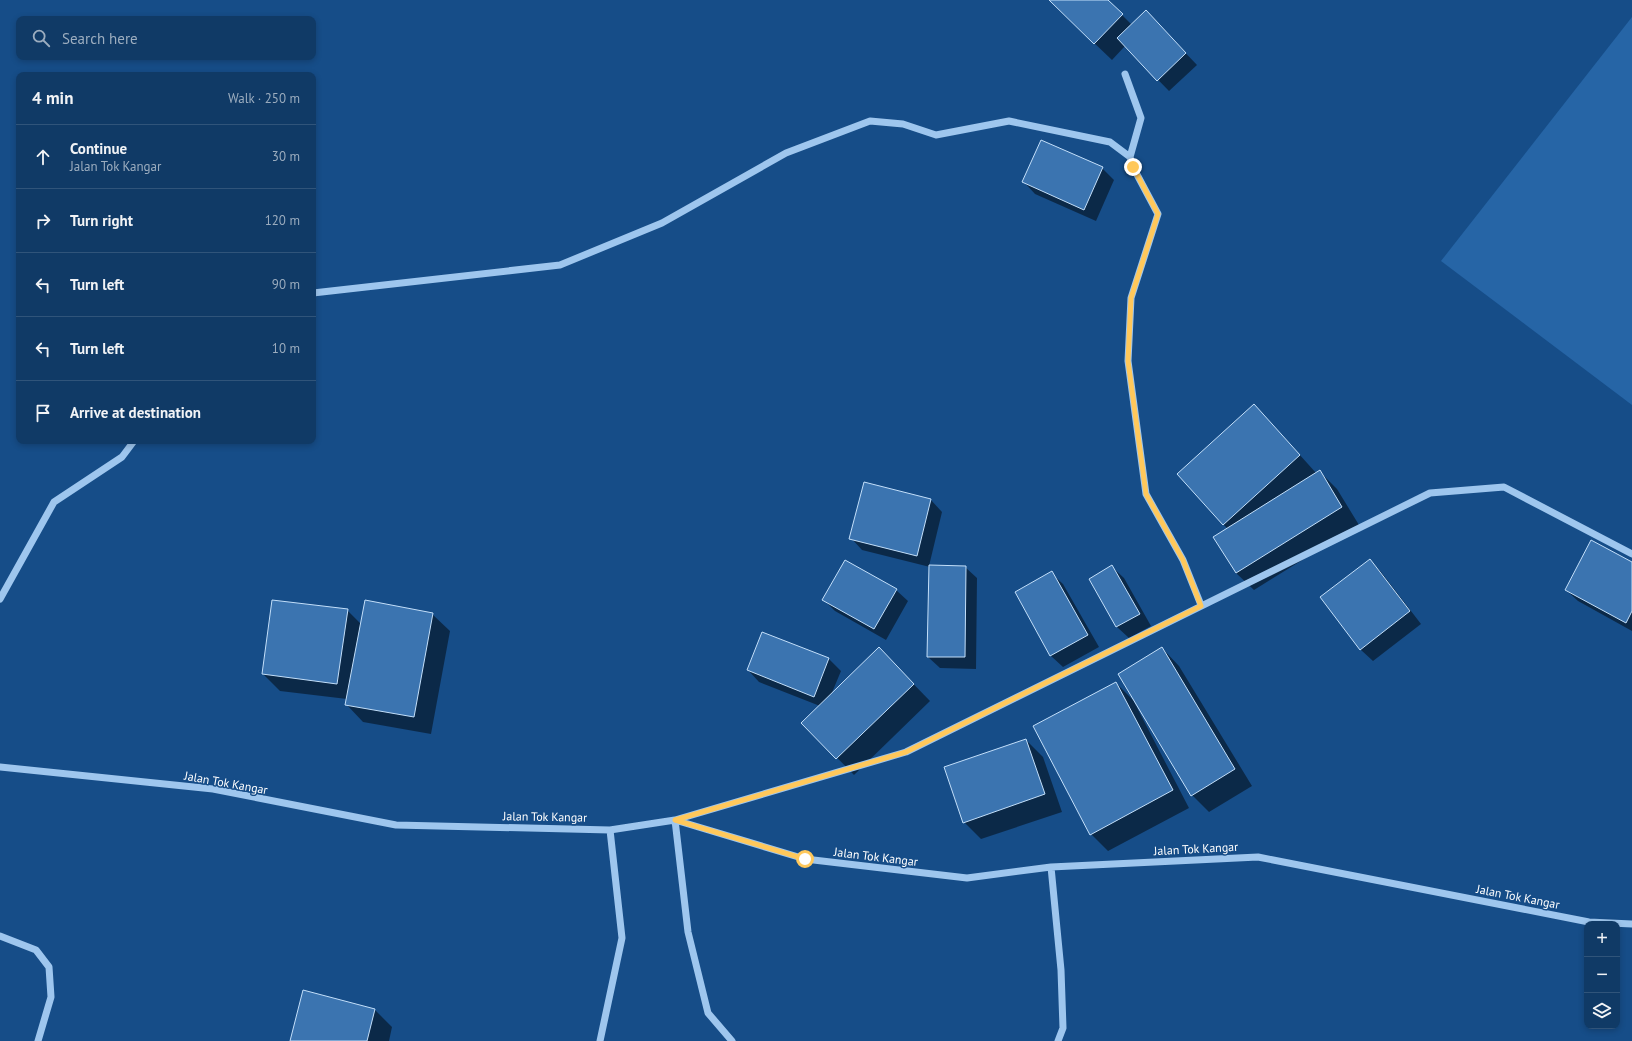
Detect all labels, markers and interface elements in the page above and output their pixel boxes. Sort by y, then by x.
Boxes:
search box [16,16,316,60]
icon: search [30,27,52,49]
text: Search here [62,29,138,48]
text: 4 min [32,87,73,109]
text: Walk · 250 m [228,90,300,107]
text: Continue [70,139,127,158]
icon: ahead [32,146,54,168]
text: 30 m [272,148,300,165]
text: Jalan Tok Kangar [70,158,161,175]
route end [1124,158,1142,176]
icon: right [32,210,54,232]
text: Turn right [70,211,133,230]
text: 120 m [265,212,300,229]
icon: left [32,274,54,296]
text: Turn left [70,275,124,294]
text: 90 m [272,276,300,293]
icon: left [32,338,54,360]
text: Turn left [70,339,124,358]
text: 10 m [272,340,300,357]
icon: arrive [32,402,54,424]
text: Arrive at destination [70,403,201,422]
street label: Jalan Tok Kangar [182,768,269,797]
street label: Jalan Tok Kangar [502,808,587,825]
street label: Jalan Tok Kangar [1152,839,1239,858]
street label: Jalan Tok Kangar [832,844,919,869]
route start [796,850,814,868]
street label: Jalan Tok Kangar [1474,881,1561,912]
map controls [1584,921,1620,1029]
button: + [1584,921,1620,957]
button: − [1584,957,1620,993]
button: layers [1584,993,1620,1029]

